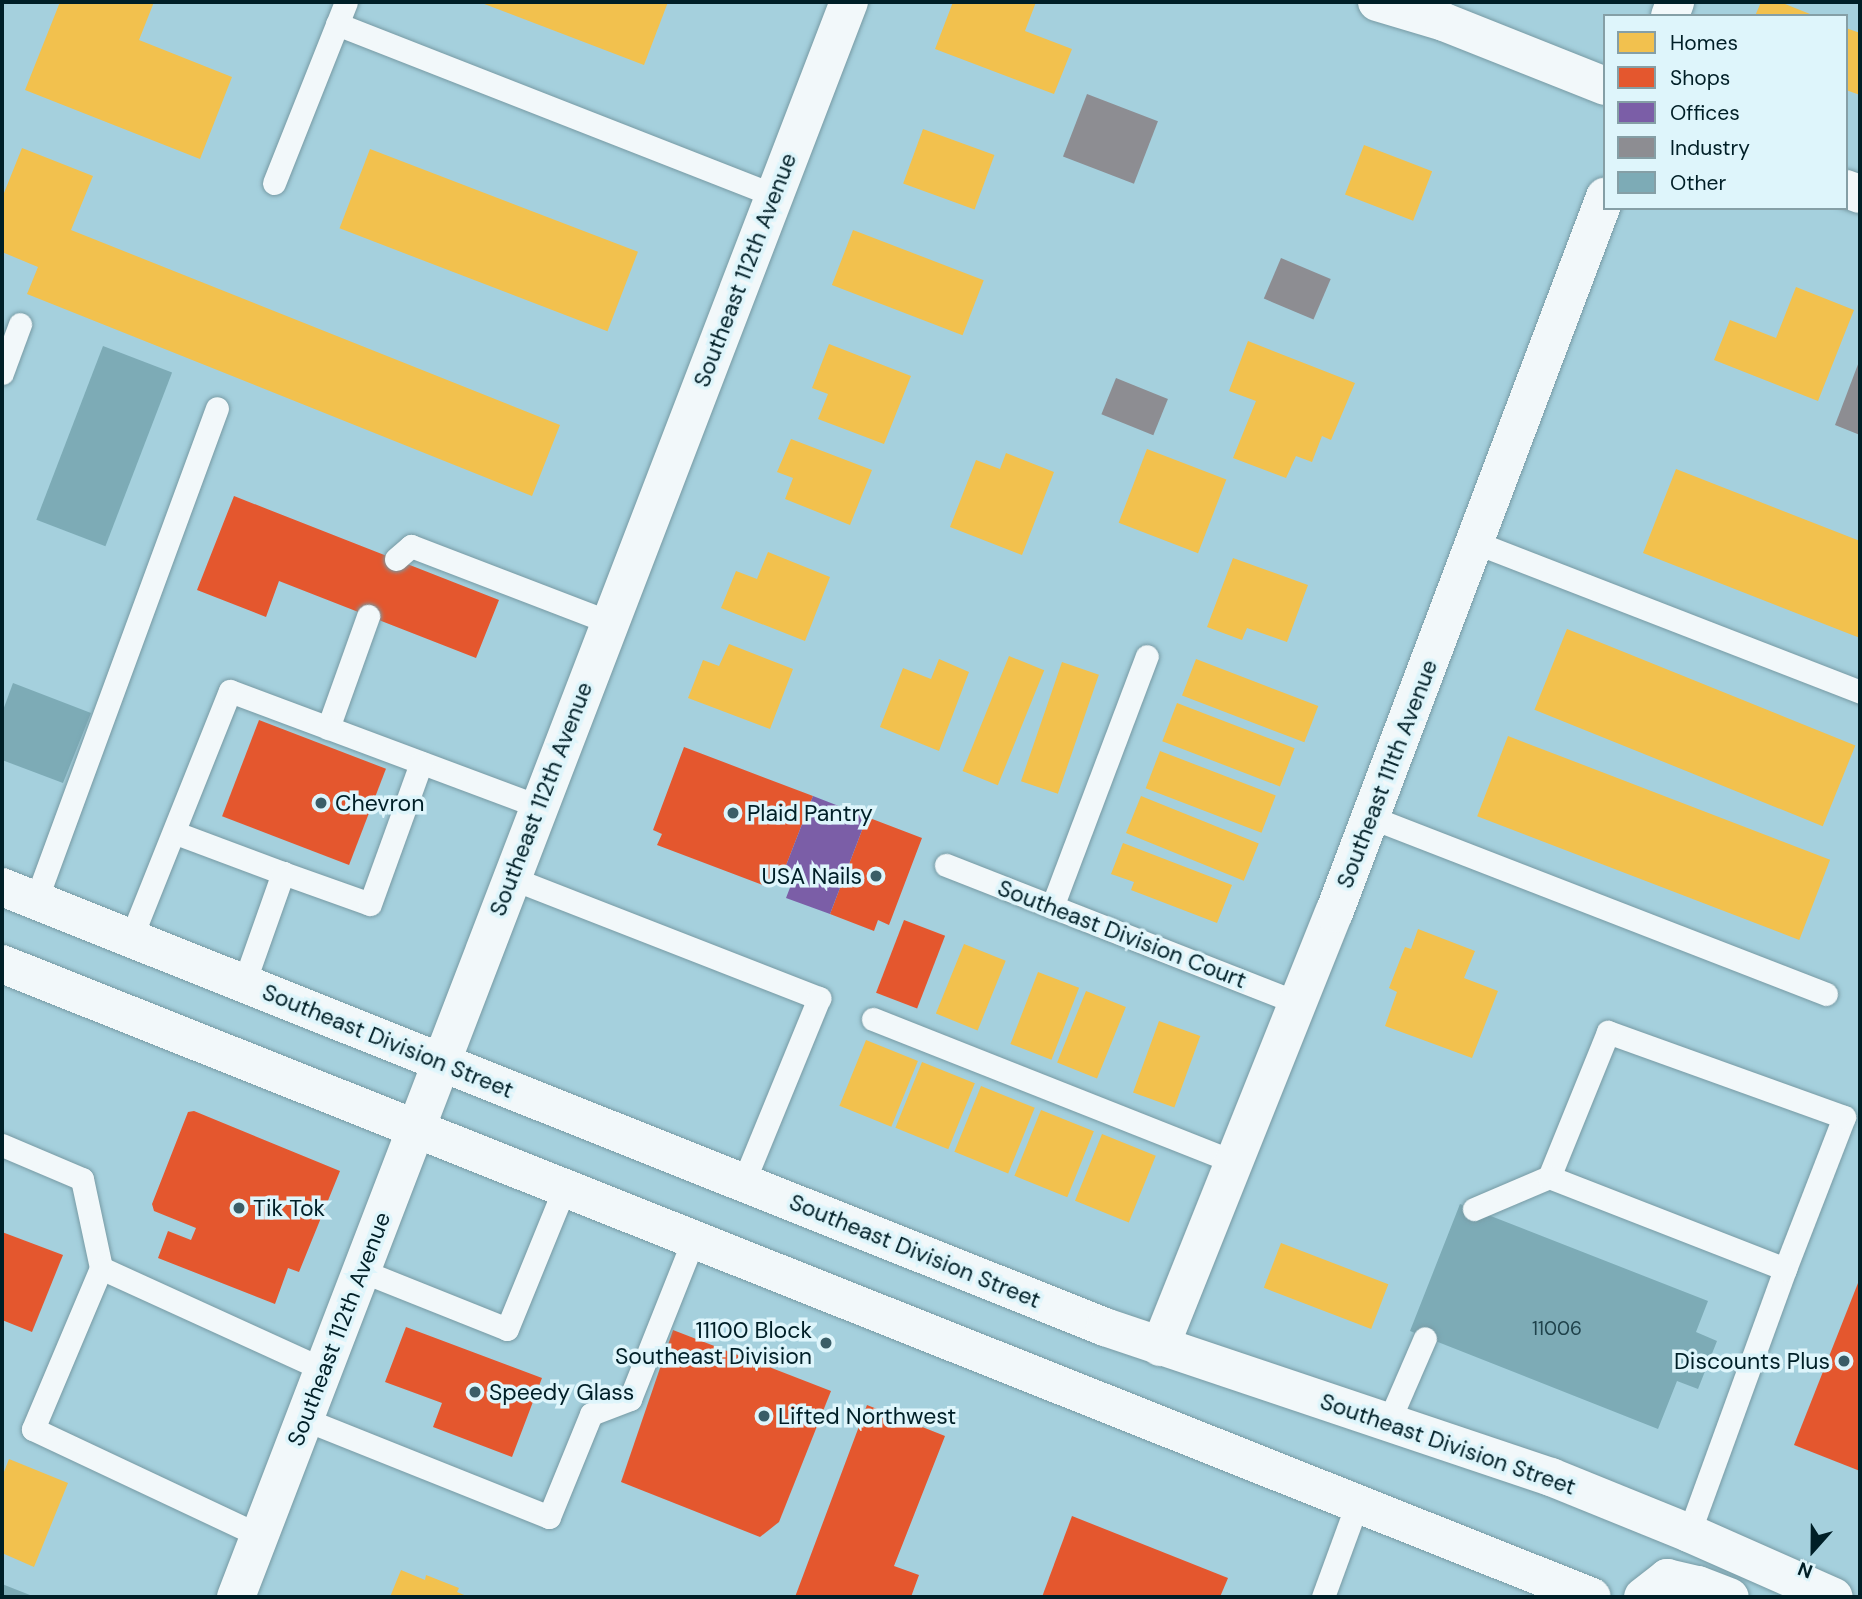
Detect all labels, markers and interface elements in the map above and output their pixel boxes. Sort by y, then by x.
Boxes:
legend [1603,14,1848,210]
text: Homes [1670,29,1738,57]
text: Shops [1670,64,1730,92]
text: Offices [1670,99,1740,127]
text: Industry [1670,134,1750,162]
street label: Southeast 112th Avenue [688,149,802,391]
text: Other [1670,169,1726,197]
street label: Southeast 111th Avenue [1331,656,1443,892]
street label: Southeast 112th Avenue [484,678,598,920]
place label: Chevron [335,789,424,817]
marker: Chevron [313,795,329,811]
place label: Plaid Pantry [747,799,873,827]
marker: Plaid Pantry [725,805,741,821]
place label: USA Nails [762,862,862,890]
marker: USA Nails [868,868,884,884]
street label: Southeast Division Court [994,874,1250,994]
street label: Southeast Division Street [258,978,518,1104]
street label: Southeast Division Street [785,1188,1045,1314]
place label: Tik Tok [253,1194,325,1222]
marker: Tik Tok [231,1200,247,1216]
street label: Southeast 112th Avenue [282,1208,396,1450]
place label: 11100 Block Southeast Division [615,1316,812,1370]
house number: 11006 [1532,1318,1582,1340]
marker: 11100 Block Southeast Division [818,1335,834,1351]
place label: Discounts Plus [1674,1347,1830,1375]
marker: Discounts Plus [1836,1353,1852,1369]
place label: Speedy Glass [489,1378,634,1406]
marker: Speedy Glass [467,1384,483,1400]
street label: Southeast Division Street [1317,1387,1579,1501]
place label: Lifted Northwest [778,1402,956,1430]
marker: Lifted Northwest [756,1408,772,1424]
north arrow [1778,1515,1848,1585]
text: N [1794,1556,1816,1584]

